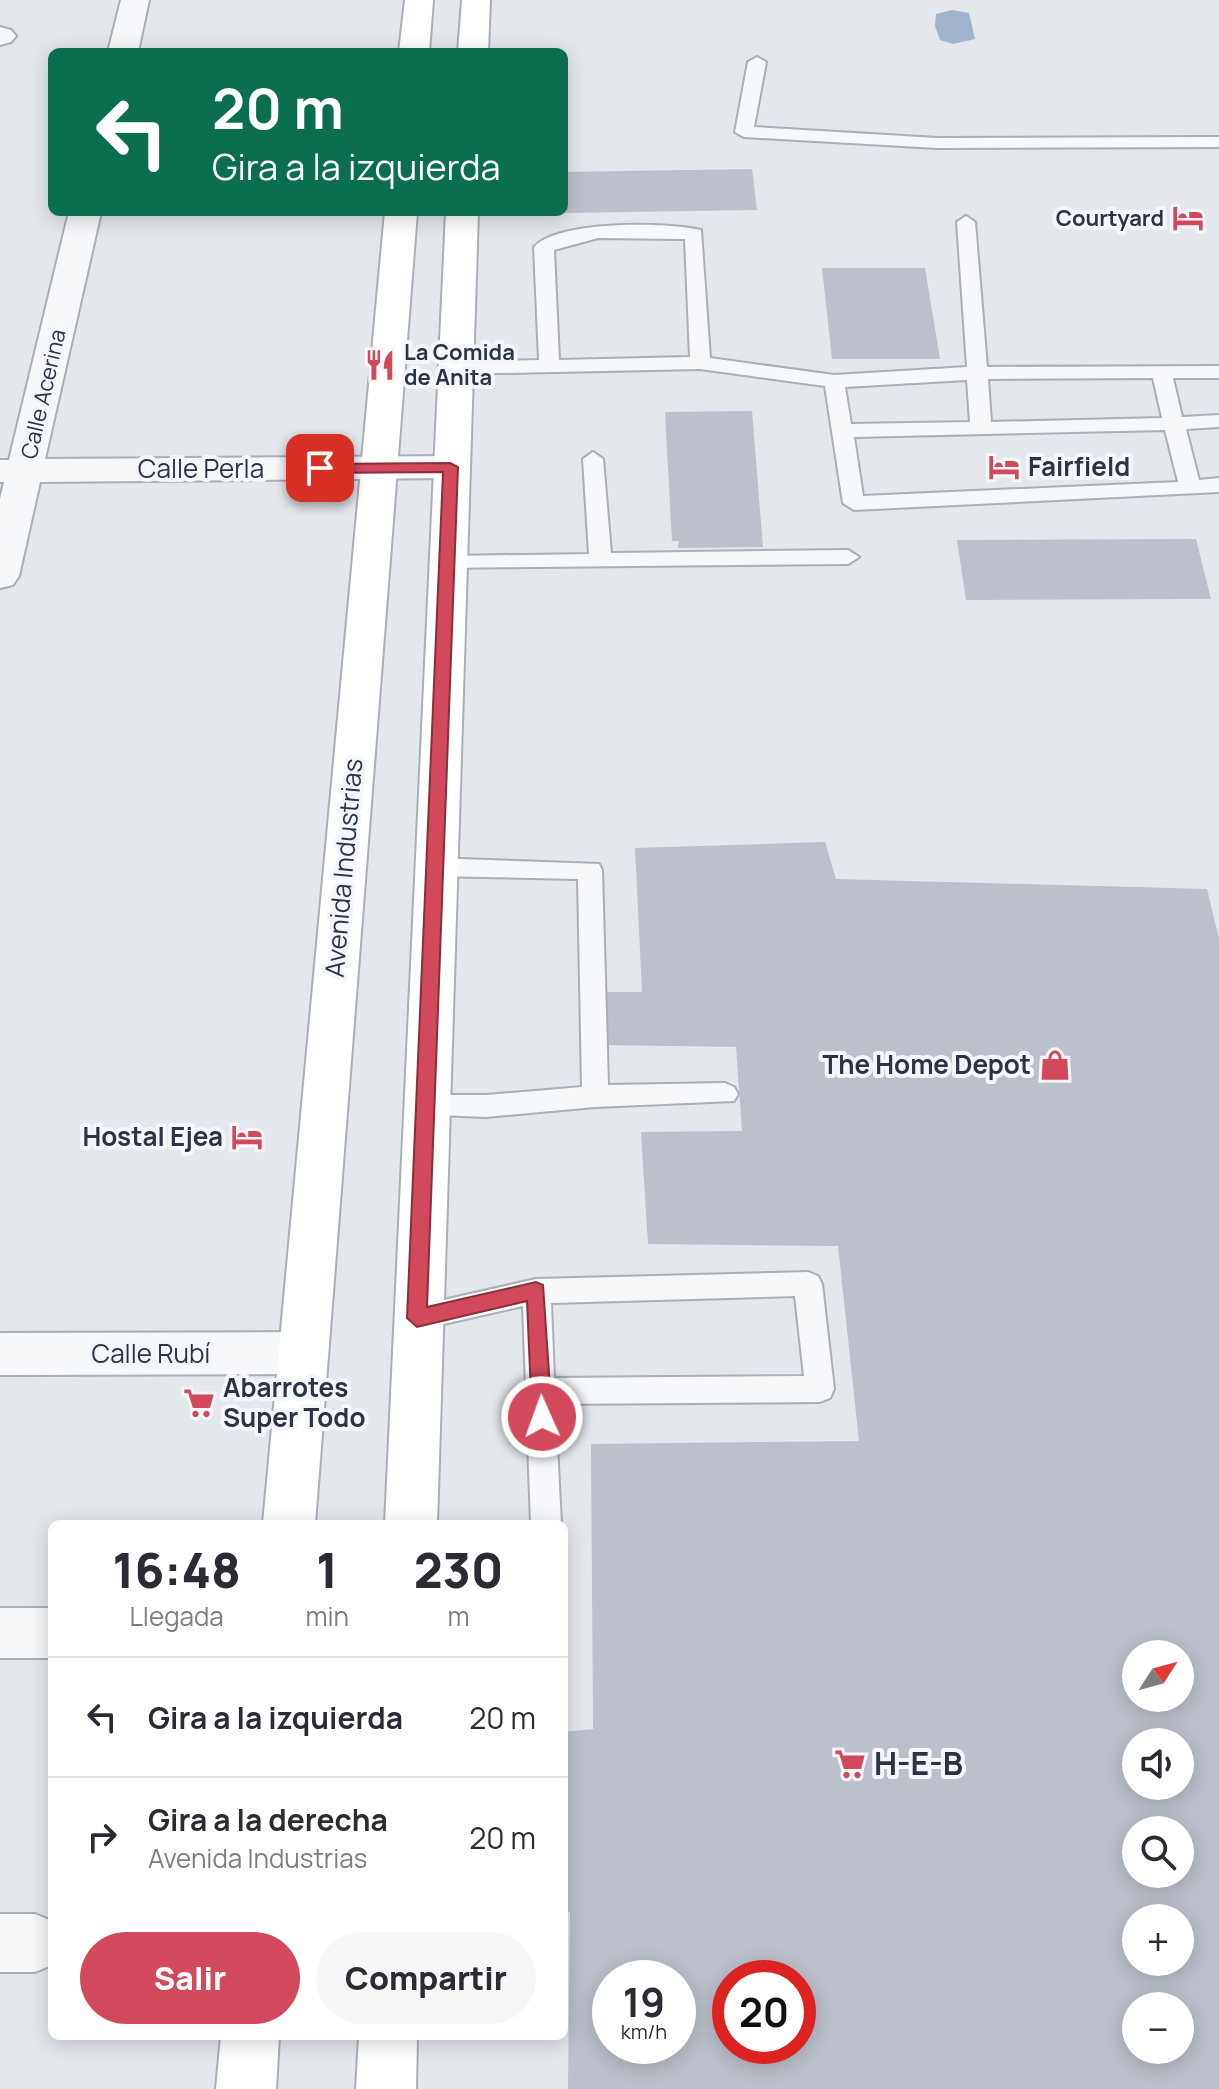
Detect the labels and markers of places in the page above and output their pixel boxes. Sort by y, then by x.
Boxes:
hotel icon: Courtyard [1171,201,1205,235]
place label: Courtyard [1056,203,1164,233]
place label: La Comida de Anita [404,337,515,392]
restaurant icon: La Comida de Anita [363,348,397,382]
pin [286,434,354,502]
place label: Fairfield [1028,448,1130,484]
hotel icon: Fairfield [987,450,1021,484]
place label: The Home Depot [822,1046,1031,1082]
shop icon: The Home Depot [1038,1048,1072,1082]
place label: Hostal Ejea [83,1118,223,1154]
hotel icon: Hostal Ejea [230,1120,264,1154]
place label: Abarrotes Super Todo [223,1369,365,1435]
supermarket icon: Abarrotes Super Todo [182,1386,216,1420]
place label: H-E-B [874,1741,963,1785]
supermarket icon: H-E-B [833,1747,867,1781]

